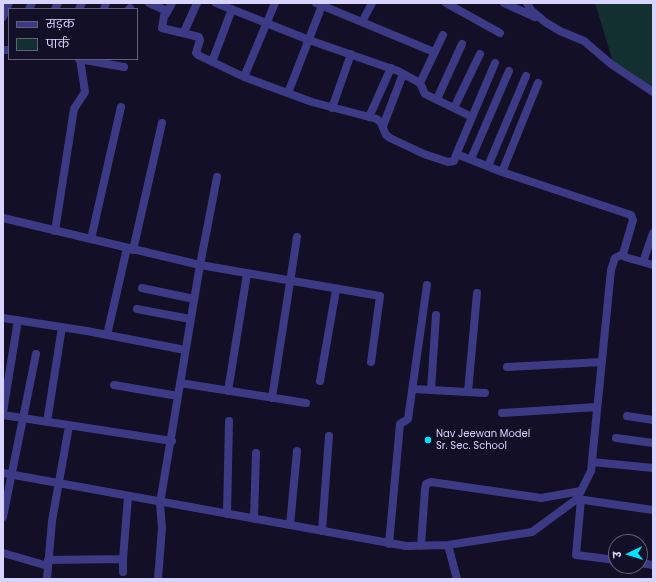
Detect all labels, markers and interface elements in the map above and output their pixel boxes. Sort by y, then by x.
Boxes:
legend [8,8,138,60]
text: सड़क [46,15,75,32]
text: पार्क [46,35,69,52]
place label: Nav Jeewan Model Sr. Sec. School [436,428,530,452]
marker: Nav Jeewan Model Sr. Sec. School [423,435,433,445]
north arrow [608,534,648,574]
text: उ [609,551,625,558]

